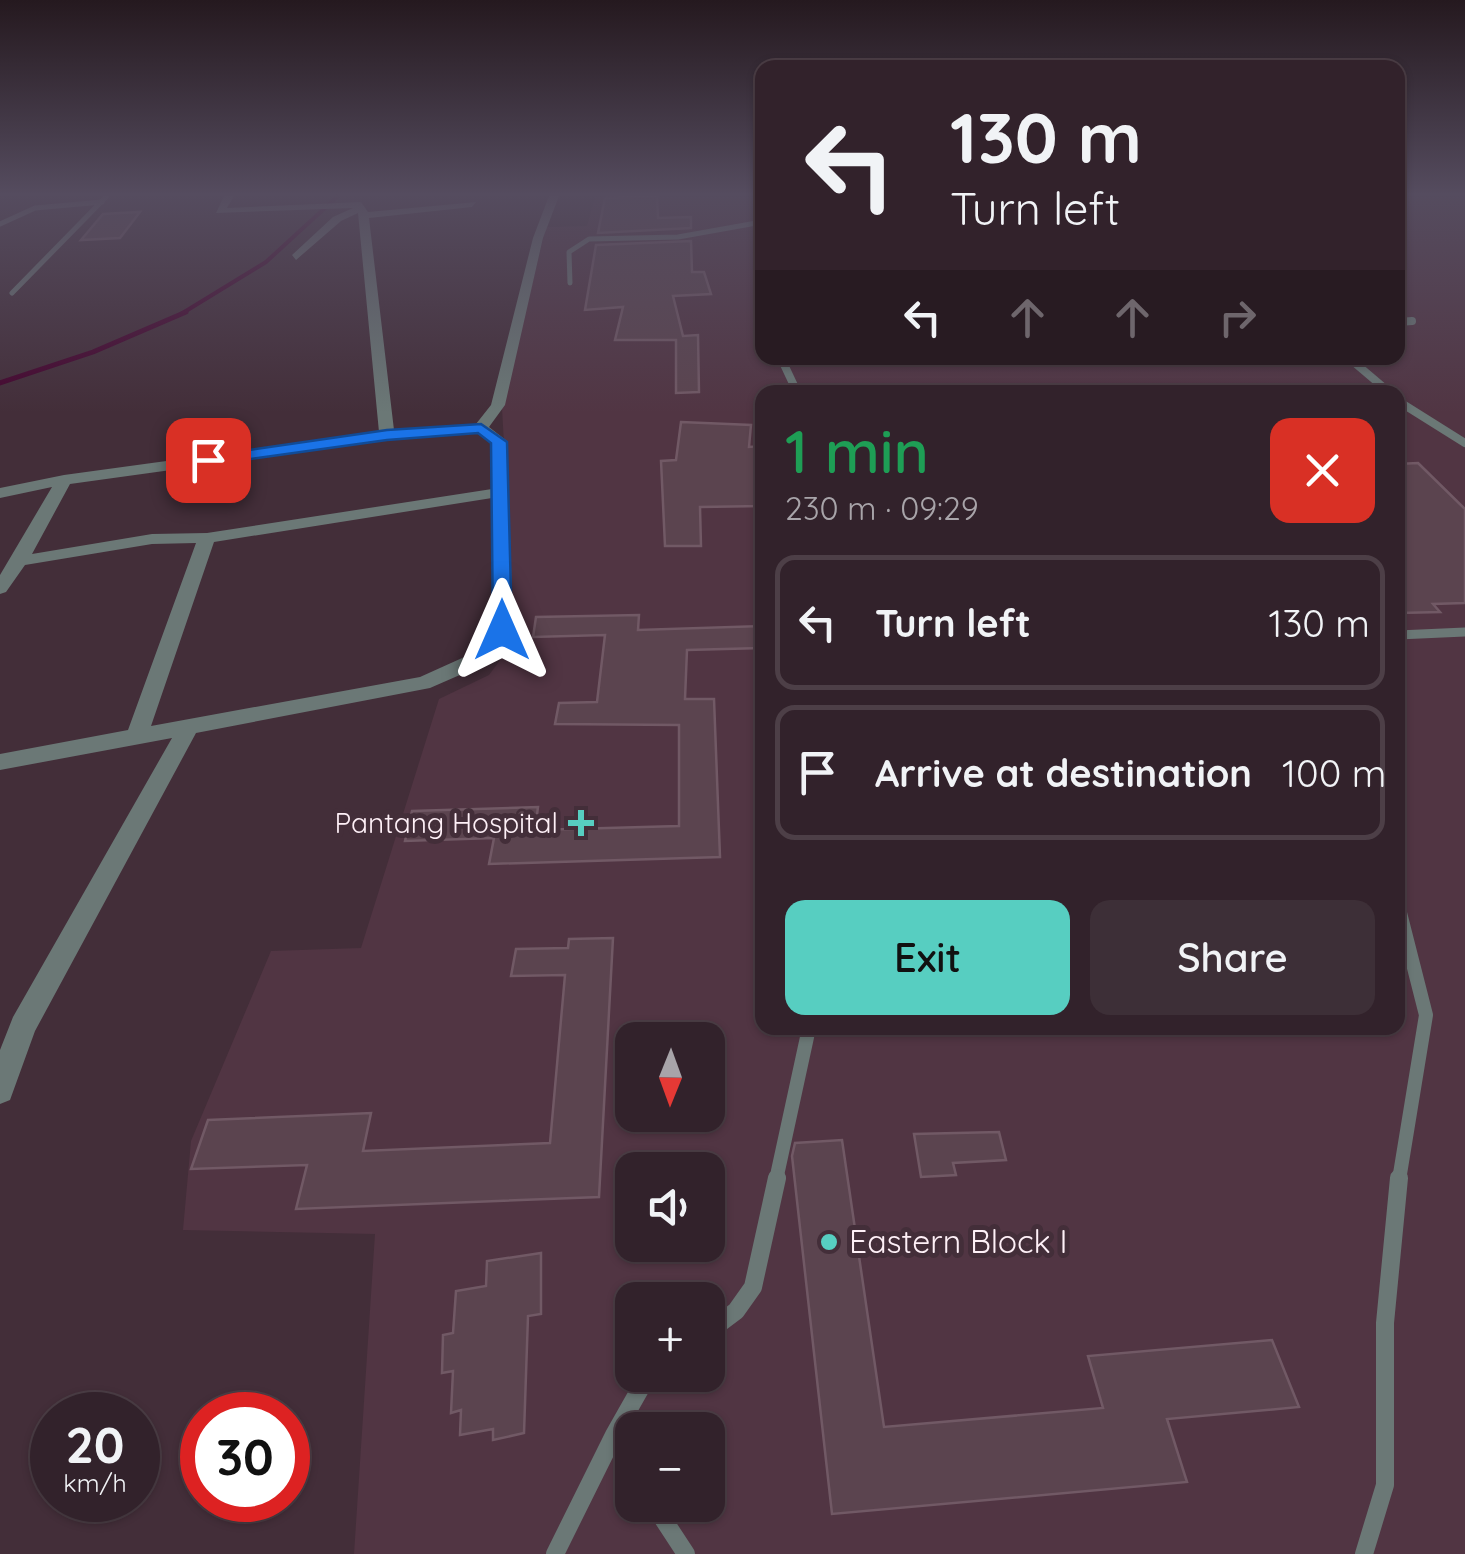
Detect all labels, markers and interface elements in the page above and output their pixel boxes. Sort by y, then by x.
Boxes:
text: 130 m [950,93,1142,181]
icon: left [785,100,915,230]
text: Turn left [950,180,1120,236]
icon: left [895,290,950,345]
icon: ahead [1000,290,1055,345]
icon: ahead [1105,290,1160,345]
icon: right [1210,290,1265,345]
text: 1 min [785,413,929,488]
pin [166,418,251,503]
button: close [1270,418,1375,523]
icon: arrive [181,433,236,488]
text: 230 m · 09:29 [785,488,979,528]
position arrow [450,578,554,682]
icon: left [790,595,845,650]
text: Turn left [875,599,1031,647]
text: 130 m [1268,599,1370,647]
icon: arrive [790,745,845,800]
text: Arrive at destination [875,749,1252,797]
text: 100 m [1282,749,1386,797]
place label: Pantang Hospital [334,805,558,840]
marker: Pantang Hospital [568,810,594,836]
button: Exit [785,900,1070,1015]
button: Share [1090,900,1375,1015]
north arrow [615,1022,725,1132]
map controls [615,1022,725,1522]
button: sound [615,1152,725,1262]
place label: Eastern Block I [849,1221,1067,1261]
marker: Eastern Block I [818,1231,840,1253]
button: + [615,1282,725,1392]
speed limit sign: 30 [180,1392,310,1522]
button: − [615,1412,725,1522]
text: 20 [65,1413,125,1476]
text: km/h [63,1467,127,1498]

